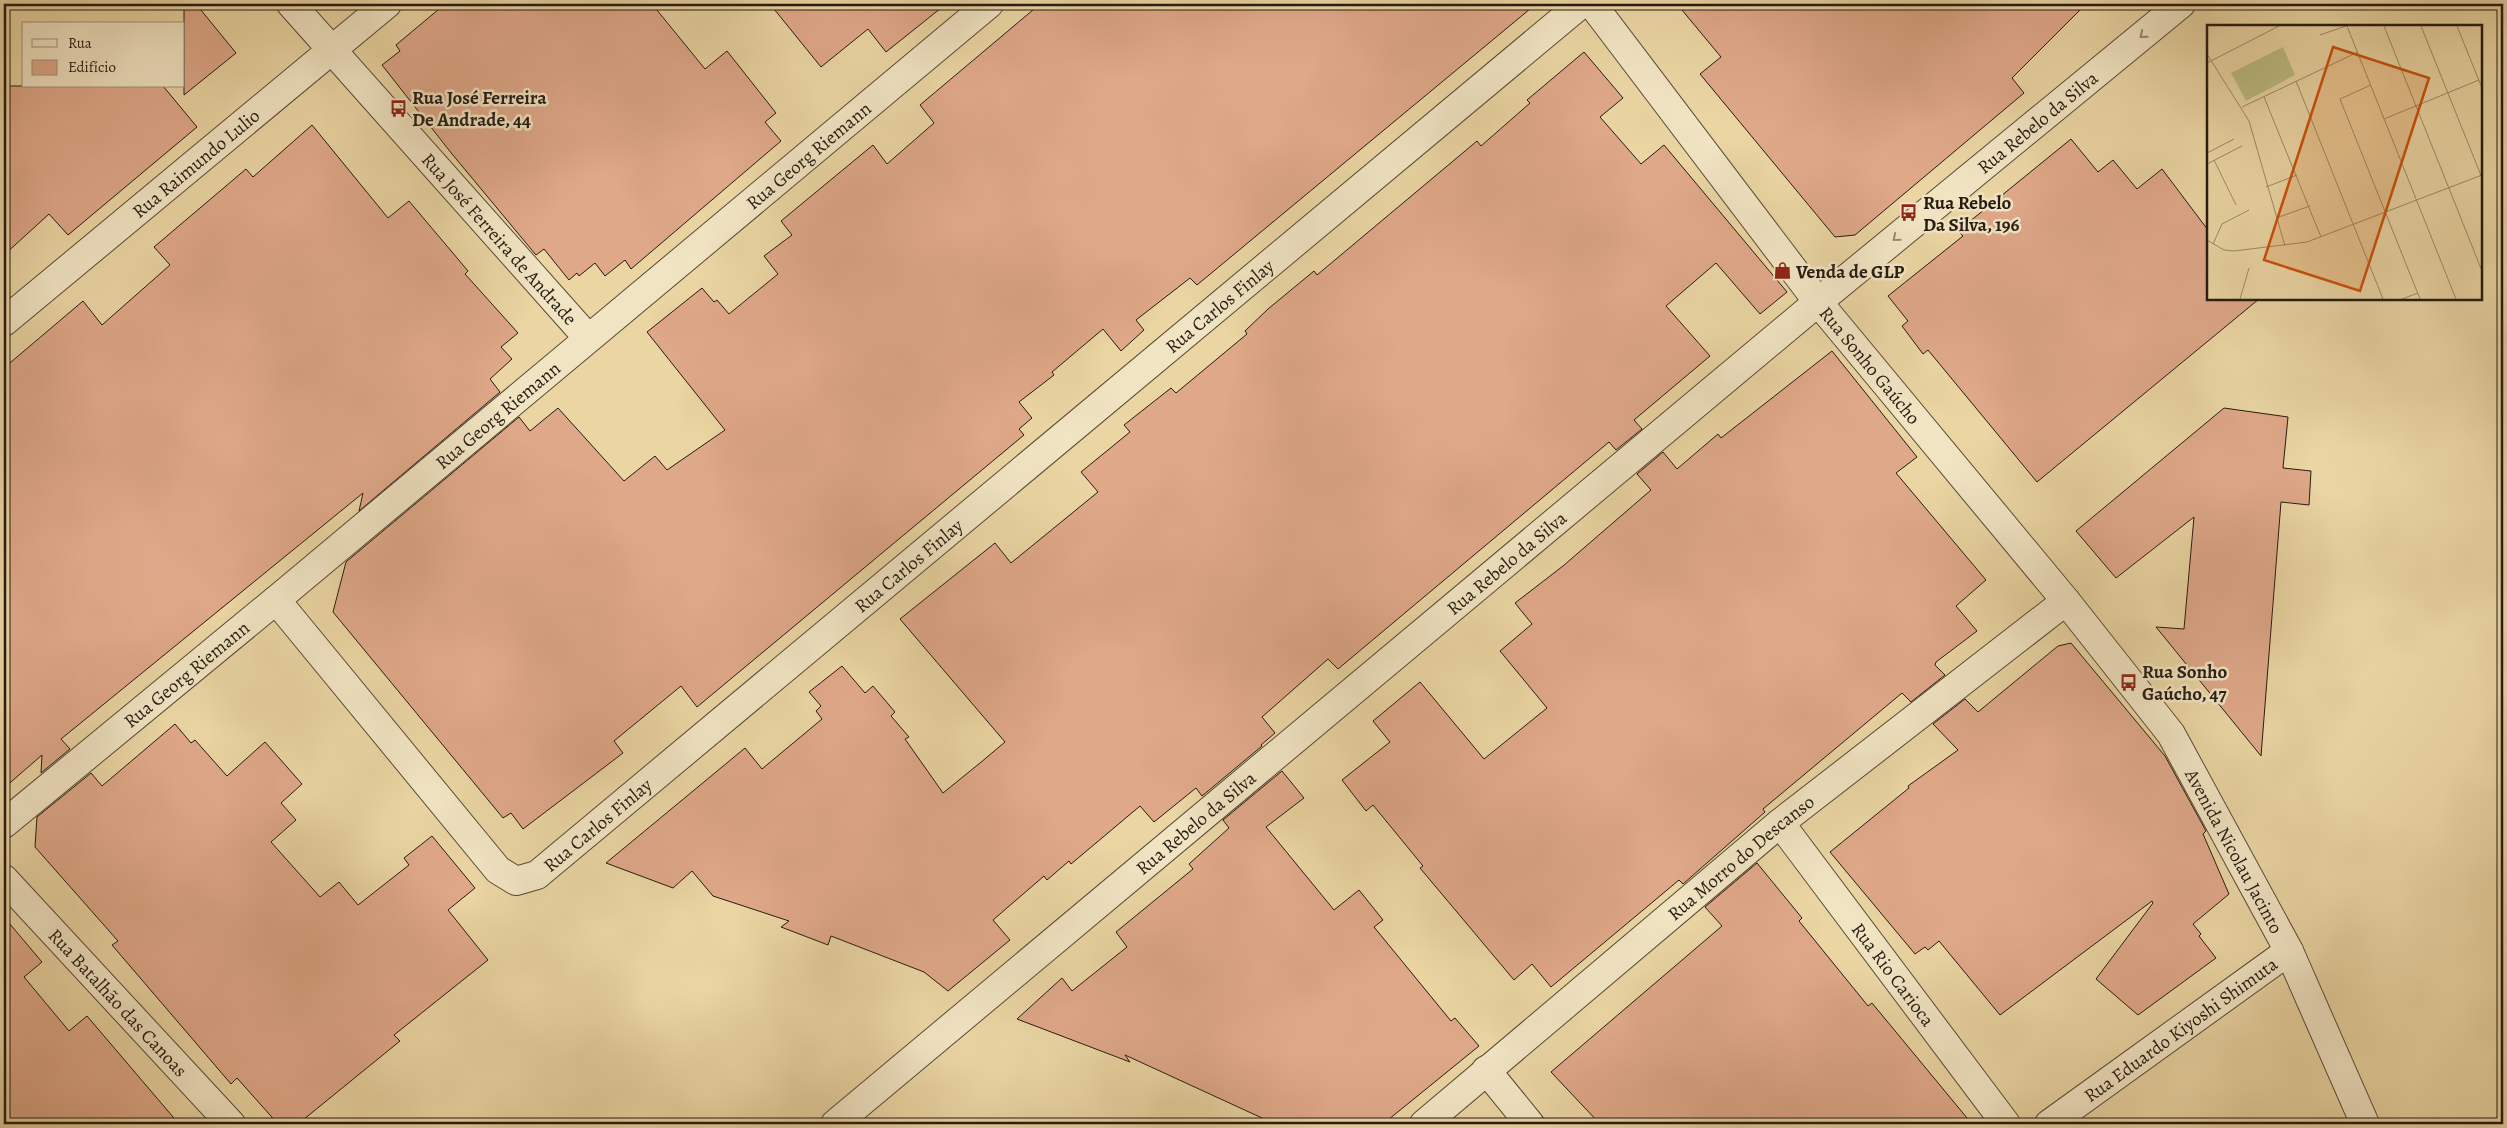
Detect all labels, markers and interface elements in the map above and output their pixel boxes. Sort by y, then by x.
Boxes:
legend [22,22,185,88]
inset map [2207,25,2482,300]
one-way arrow [2140,29,2149,38]
text: Rua [68,33,92,53]
text: Edifício [68,57,116,77]
street label: Rua Rebelo da Silva [1972,65,2104,180]
place label: Rua José Ferreira De Andrade, 44 [412,85,547,133]
street label: Rua Georg Riemann [741,96,877,216]
bus stop icon: Rua José Ferreira De Andrade, 44 [388,98,408,118]
street label: Rua Raimundo Lulio [127,103,266,224]
street label: Rua José Ferreira de Andrade [415,147,583,331]
place label: Rua Rebelo Da Silva, 196 [1923,190,2020,238]
bus stop icon: Rua Rebelo Da Silva, 196 [1899,203,1919,223]
one-way arrow [1893,233,1902,242]
street label: Rua Carlos Finlay [1160,253,1280,360]
place label: Venda de GLP [1795,259,1904,285]
shop icon: Venda de GLP [1772,261,1792,281]
street label: Rua Sonho Gaúcho [1813,301,1926,430]
street label: Rua Georg Riemann [430,356,566,476]
street label: Rua Rebelo da Silva [1441,506,1573,621]
street label: Rua Carlos Finlay [849,513,969,619]
street label: Rua Georg Riemann [118,615,255,734]
place label: Rua Sonho Gaúcho, 47 [2142,659,2227,707]
bus stop icon: Rua Sonho Gaúcho, 47 [2118,672,2138,692]
street label: Avenida Nicolau Jacinto [2178,764,2289,938]
street label: Rua Rebelo da Silva [1131,765,1262,881]
street label: Rua Carlos Finlay [538,772,658,878]
street label: Rua Morro do Descanso [1662,789,1820,927]
street label: Rua Rio Carioca [1845,918,1940,1032]
street label: Rua Batalhão das Canoas [42,923,193,1083]
street label: Rua Eduardo Kiyoshi Shimuta [2079,951,2283,1109]

